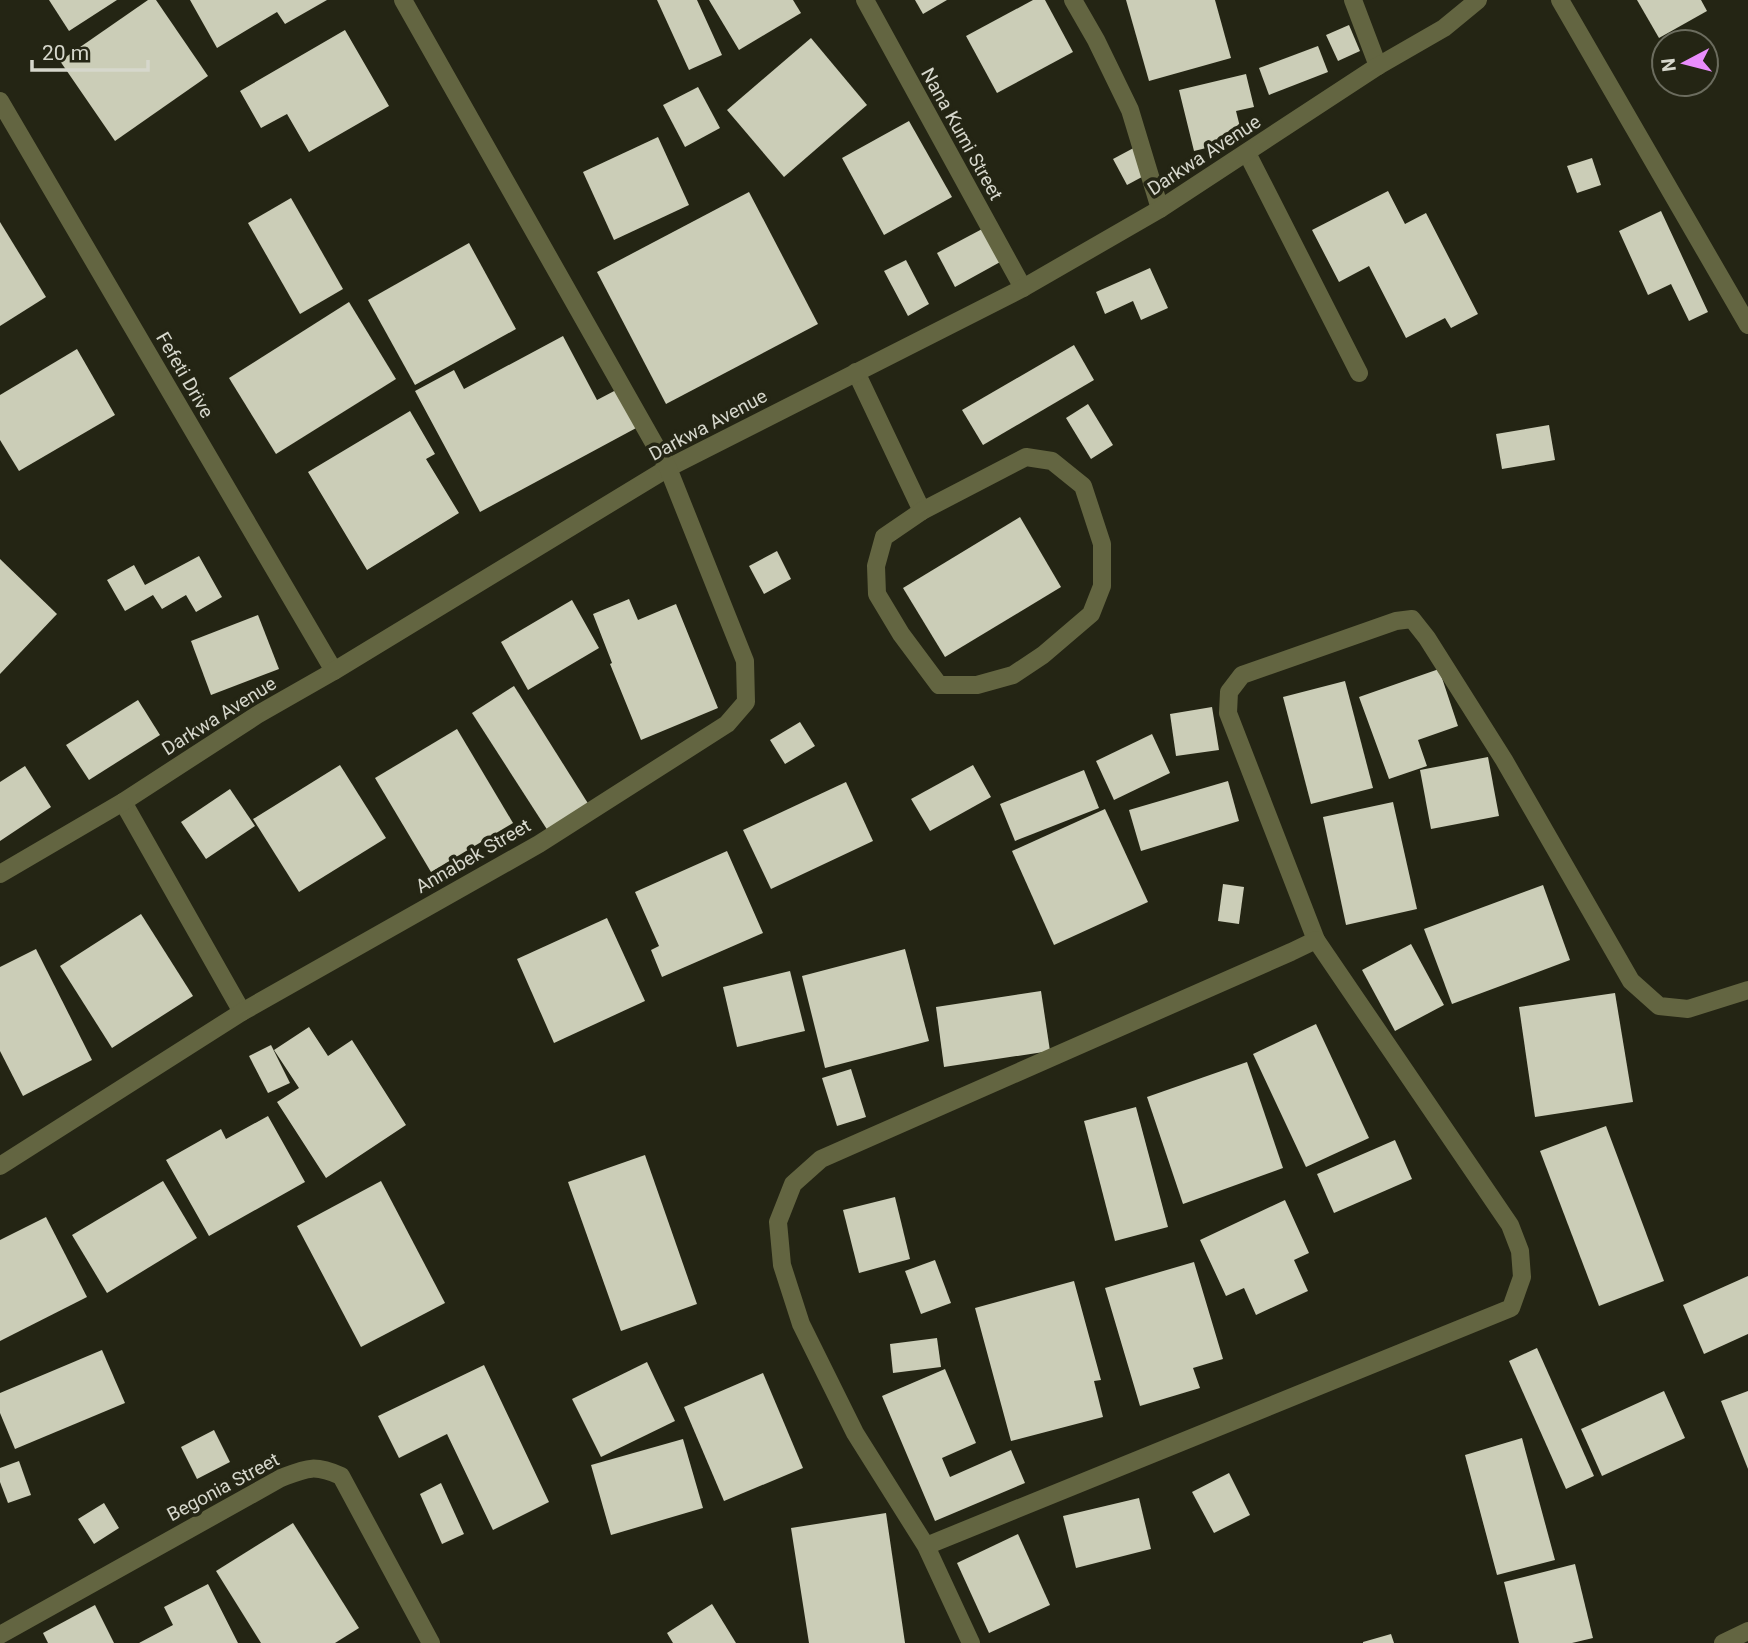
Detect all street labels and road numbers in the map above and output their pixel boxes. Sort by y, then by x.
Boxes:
street label: Nana Kumi Street [916,64,1008,204]
street label: Darkwa Avenue [1143,110,1265,200]
street label: Fefeti Drive [151,328,219,422]
street label: Darkwa Avenue [645,384,771,466]
street label: Darkwa Avenue [158,672,280,760]
street label: Annabek Street [411,814,535,898]
street label: Begonia Street [163,1448,283,1526]

